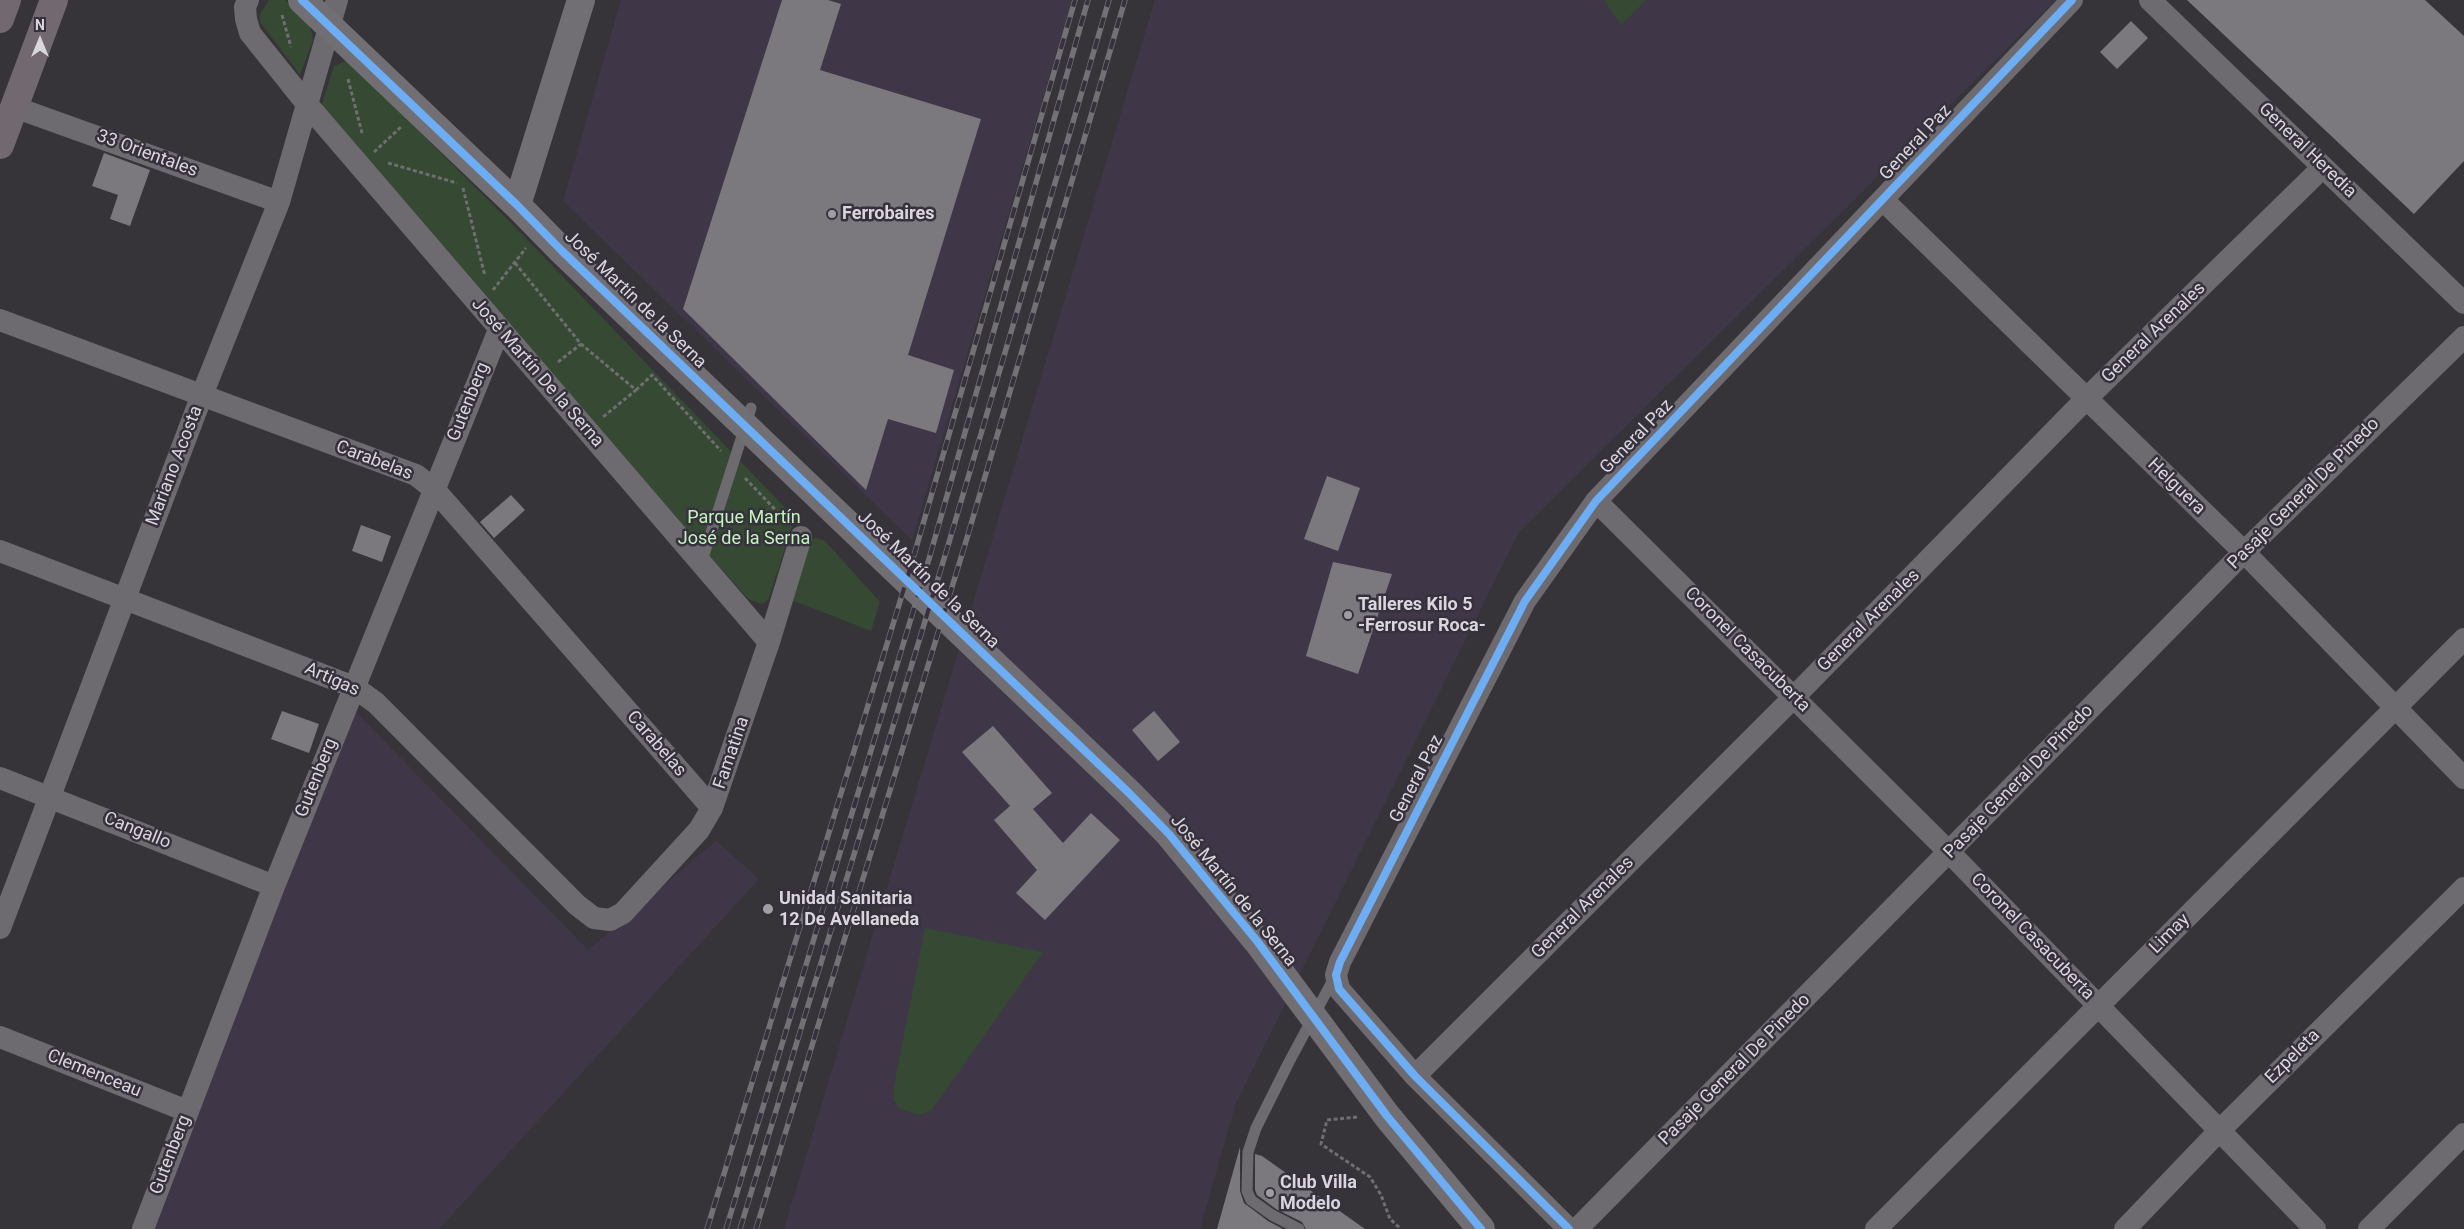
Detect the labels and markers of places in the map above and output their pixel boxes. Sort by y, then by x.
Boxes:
place label: Ferrobaires [842,203,934,225]
marker: Ferrobaires [826,208,838,220]
place label: Talleres Kilo 5 -Ferrosur Roca- [1358,594,1486,636]
marker: Talleres Kilo 5 -Ferrosur Roca- [1342,609,1354,621]
place label: Unidad Sanitaria 12 De Avellaneda [779,888,919,931]
marker: Unidad Sanitaria 12 De Avellaneda [761,902,775,916]
place label: Club Villa Modelo [1280,1172,1357,1214]
marker: Club Villa Modelo [1264,1187,1276,1199]

